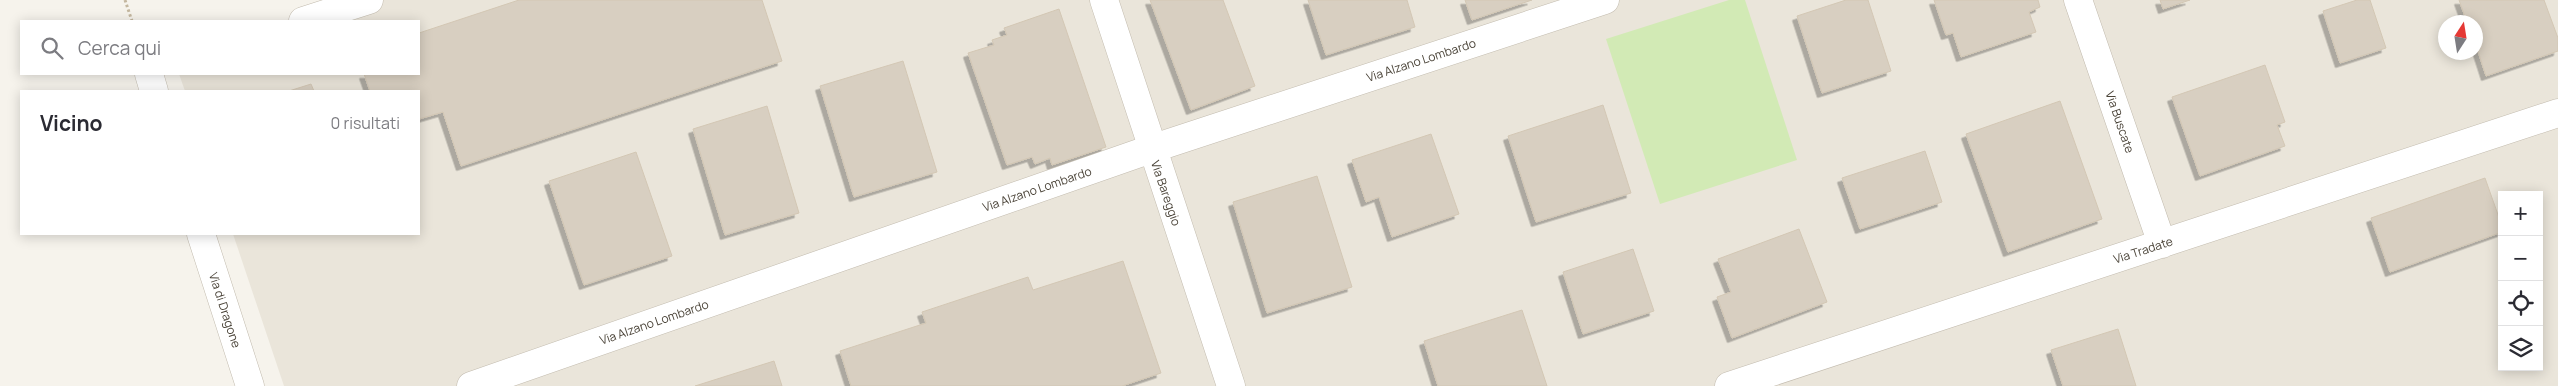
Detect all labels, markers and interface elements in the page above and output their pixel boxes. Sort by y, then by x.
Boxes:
north arrow [2438,15,2483,60]
search box [20,20,420,75]
icon: search [38,34,66,62]
street label: Via Alzano Lombardo [1364,34,1478,86]
text: Cerca qui [78,35,161,61]
street label: Via Buscate [2101,89,2139,155]
text: Vicino [40,109,103,137]
text: 0 risultati [330,112,400,134]
street label: Via Bareggio [1147,158,1185,228]
street label: Via Alzano Lombardo [980,162,1094,216]
map controls [2498,191,2543,371]
button: + [2498,191,2543,236]
street label: Via Tradate [2111,232,2175,268]
button: − [2498,236,2543,281]
street label: Via di Dragone [205,270,245,350]
button: locate [2498,281,2543,326]
street label: Via Alzano Lombardo [597,295,711,349]
button: layers [2498,326,2543,371]

